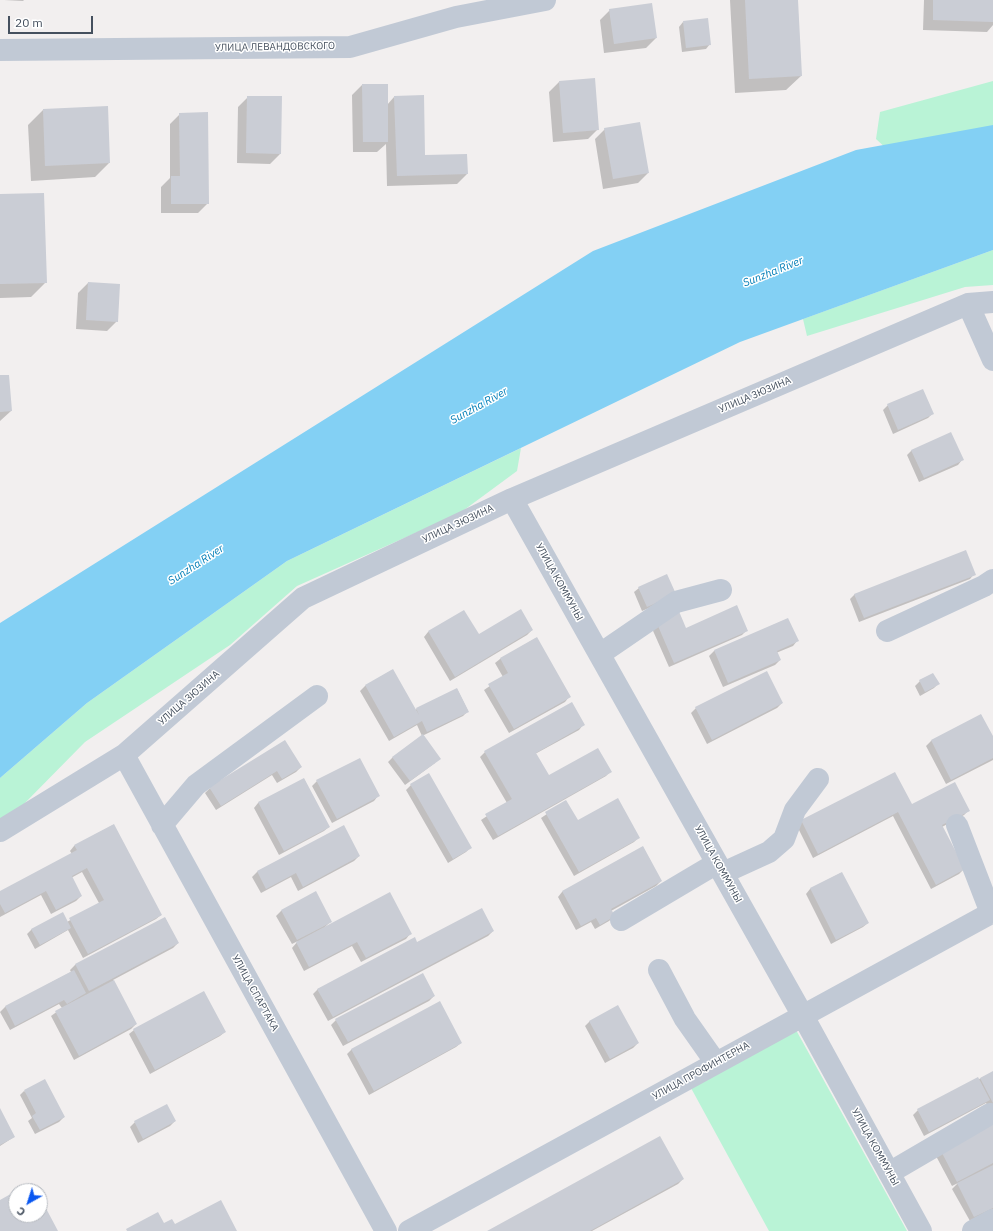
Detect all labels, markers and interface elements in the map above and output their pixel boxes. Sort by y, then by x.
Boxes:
scale bar [10,8,95,34]
text: 20 m [15,15,43,30]
street label: УЛИЦА ЛЕВАНДОВСКОГО [215,40,335,54]
water label: Sunzha River [741,254,805,290]
street label: УЛИЦА ЗЮЗИНА [717,374,793,416]
water label: Sunzha River [448,385,510,427]
street label: УЛИЦА ЗЮЗИНА [420,502,496,546]
street label: УЛИЦА КОММУНЫ [533,541,585,623]
water label: Sunzha River [166,542,226,588]
street label: УЛИЦА ЗЮЗИНА [156,668,222,728]
street label: УЛИЦА КОММУНЫ [692,823,744,905]
street label: УЛИЦА СПАРТАКА [229,953,281,1033]
street label: УЛИЦА ПРОФИНТЕРНА [650,1039,752,1103]
street label: УЛИЦА КОММУНЫ [849,1106,901,1188]
north arrow [8,1183,48,1223]
text: С [14,1204,28,1219]

